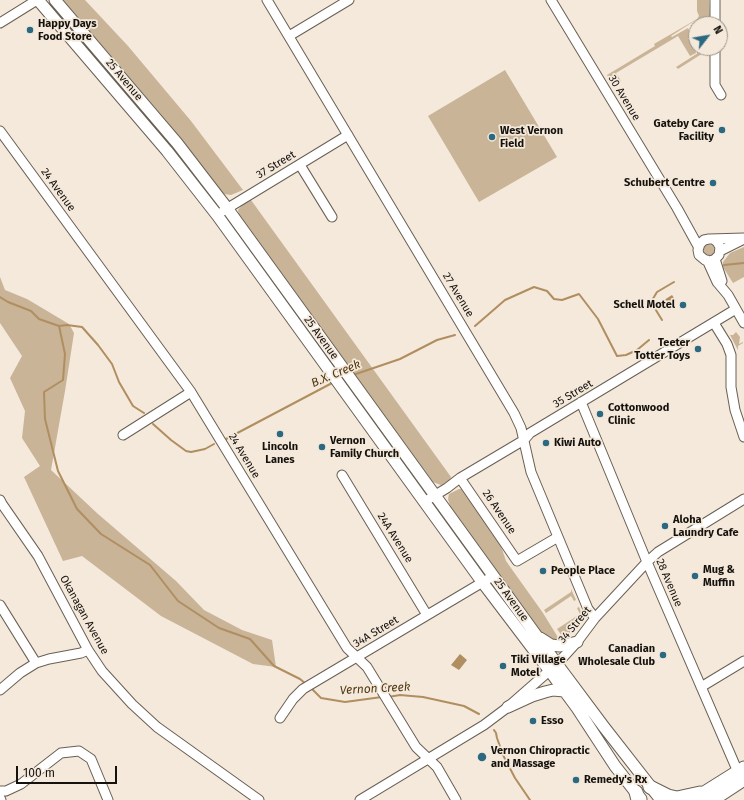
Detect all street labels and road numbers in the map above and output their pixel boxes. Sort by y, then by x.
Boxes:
street label: 25 Avenue [103,56,145,104]
street label: 30 Avenue [605,73,643,123]
street label: 37 Street [254,148,298,182]
street label: 24 Avenue [38,166,78,214]
street label: 27 Avenue [440,270,476,320]
street label: 25 Avenue [301,314,341,362]
street label: 35 Street [551,377,595,411]
street label: 24 Avenue [225,431,263,481]
street label: 26 Avenue [479,487,519,537]
street label: 24A Avenue [374,510,416,566]
street label: 28 Avenue [653,557,685,609]
street label: Okanagan Avenue [57,573,111,657]
street label: 25 Avenue [491,576,531,624]
street label: 34 Street [556,604,594,646]
street label: 34A Street [351,613,401,651]

